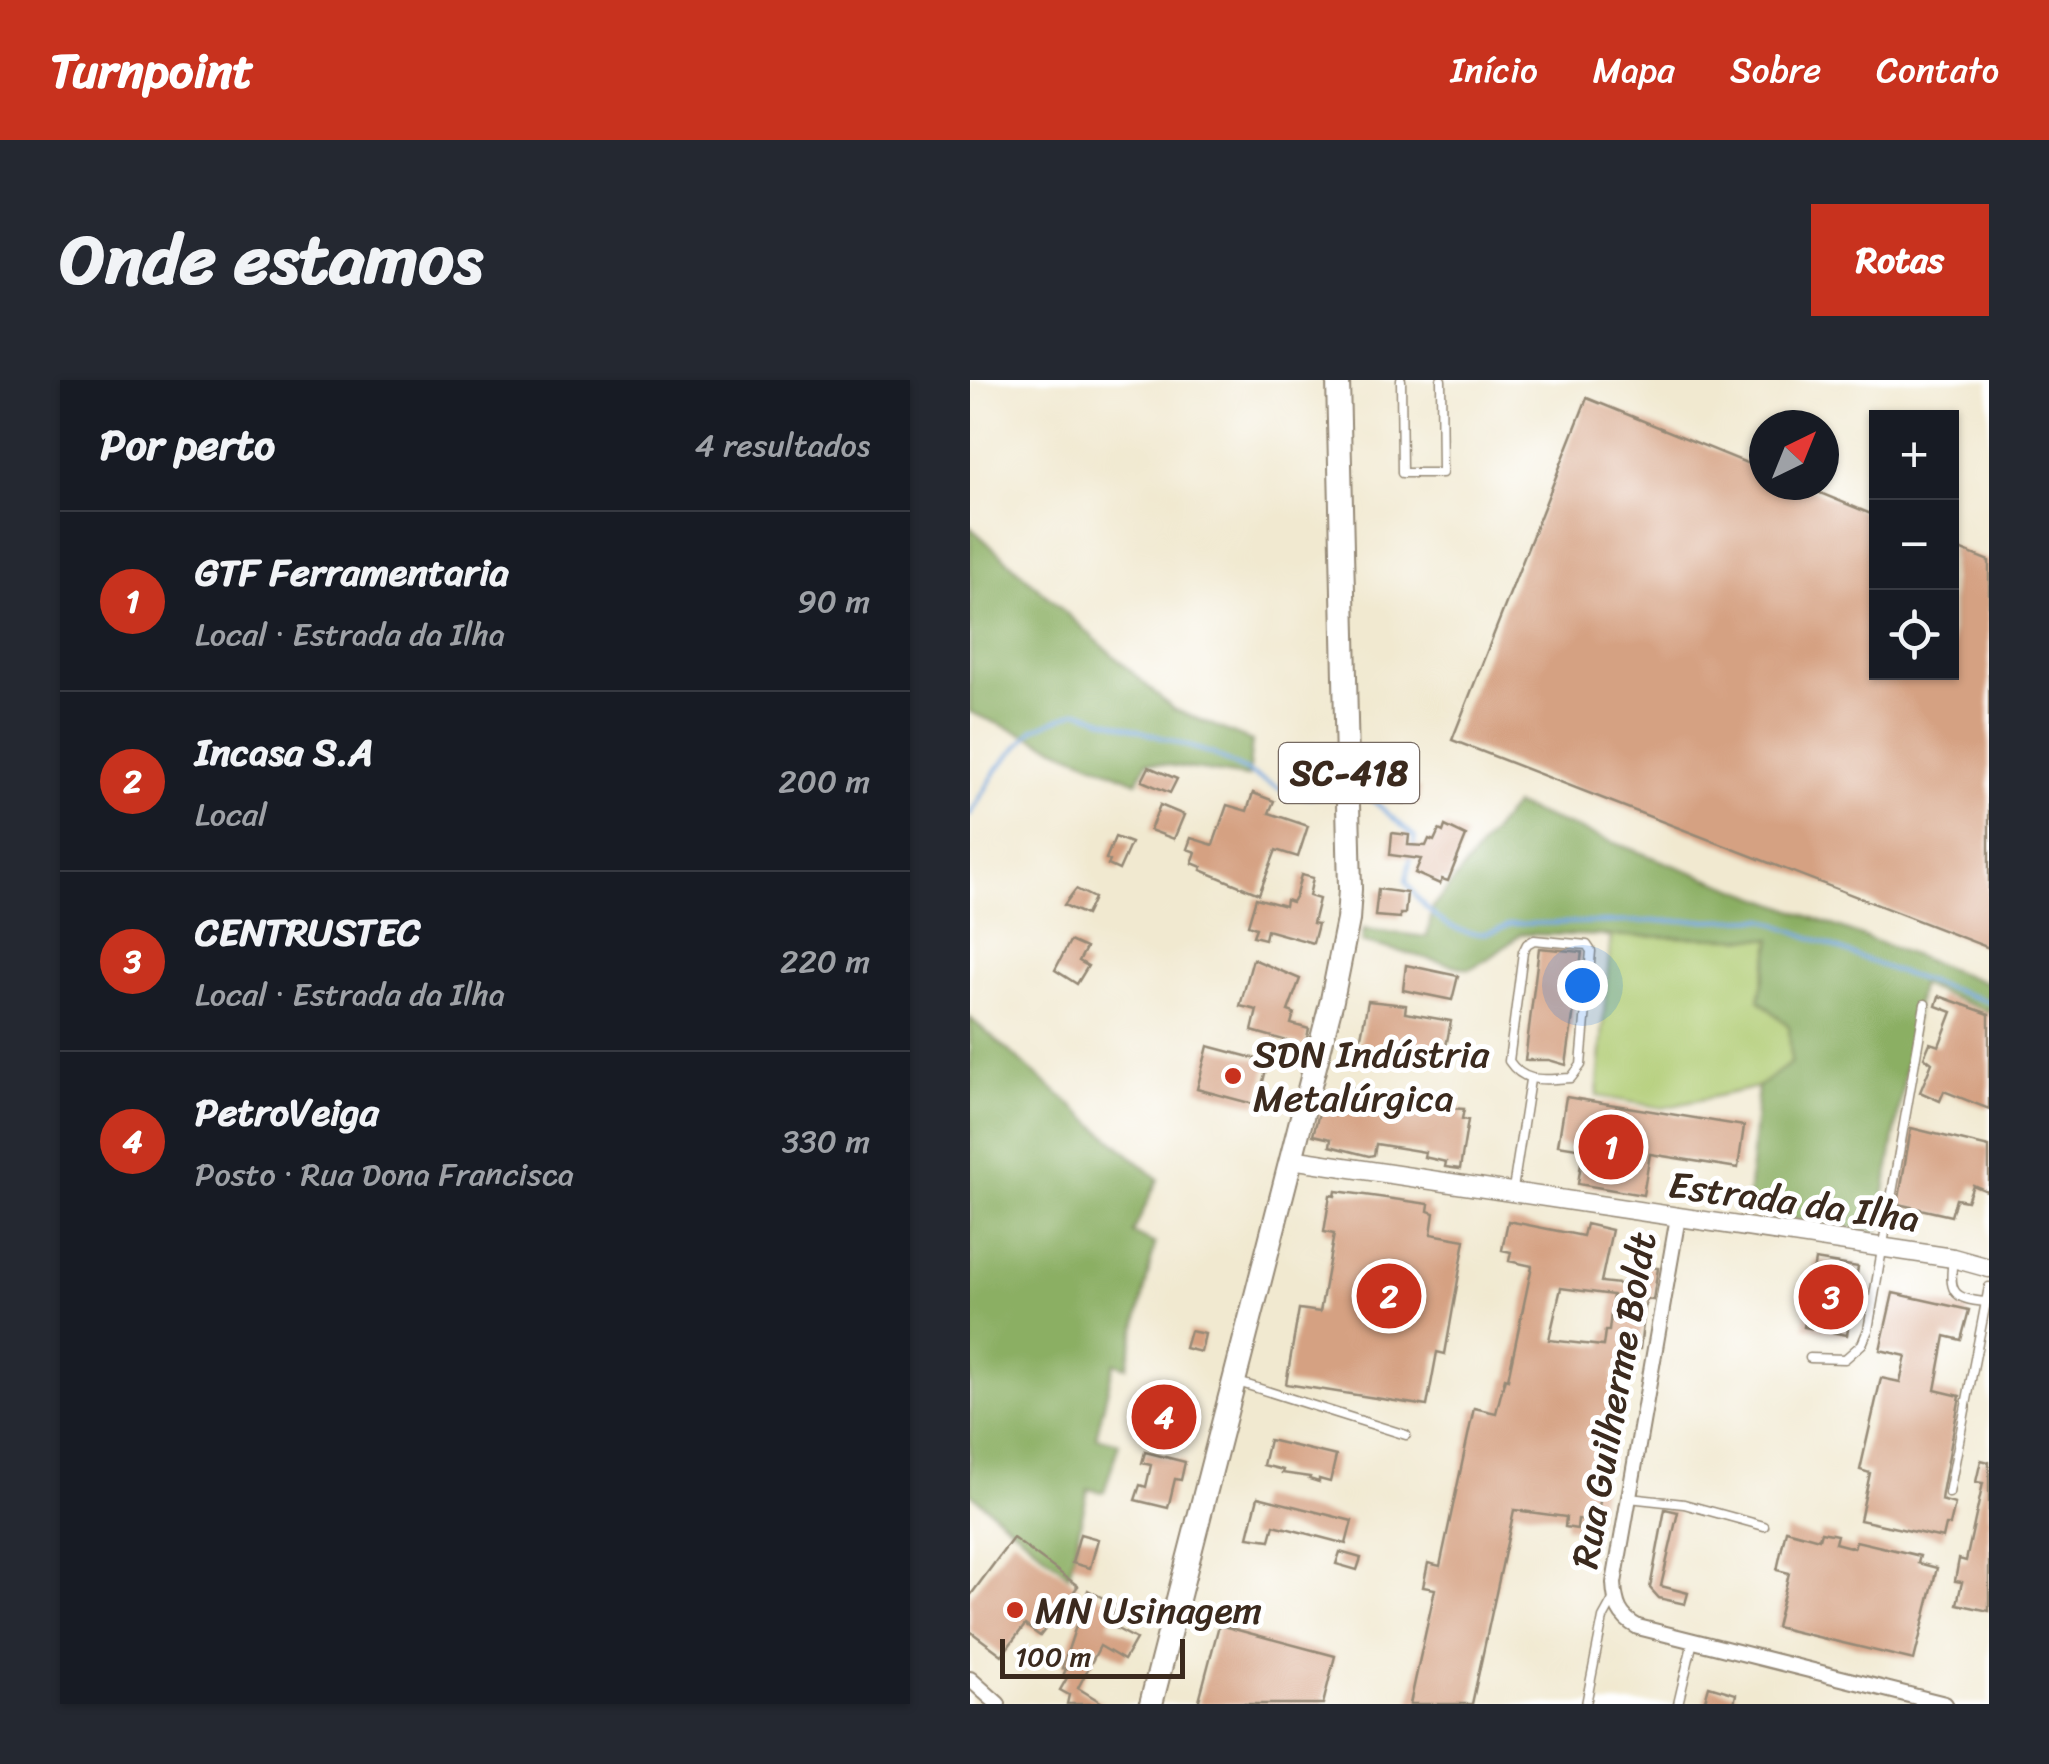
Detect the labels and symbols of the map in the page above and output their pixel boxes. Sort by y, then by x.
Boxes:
north arrow [1749,410,1839,500]
road number: SC-418 [1279,743,1419,803]
your location [1557,960,1608,1011]
place label: SDN Indústria Metalúrgica [1253,1021,1490,1132]
marker: SDN Indústria Metalúrgica [1222,1065,1244,1087]
pin: 1 [1578,1110,1644,1184]
street label: Estrada da Ilha [1664,1151,1924,1253]
street label: Rua Guilherme Boldt [1551,1226,1677,1574]
pin: 2 [1356,1258,1422,1334]
pin: 3 [1798,1260,1864,1334]
pin: 4 [1132,1380,1196,1454]
place label: MN Usinagem [1035,1577,1262,1644]
marker: MN Usinagem [1004,1599,1026,1621]
scale bar [1000,1634,1185,1678]

